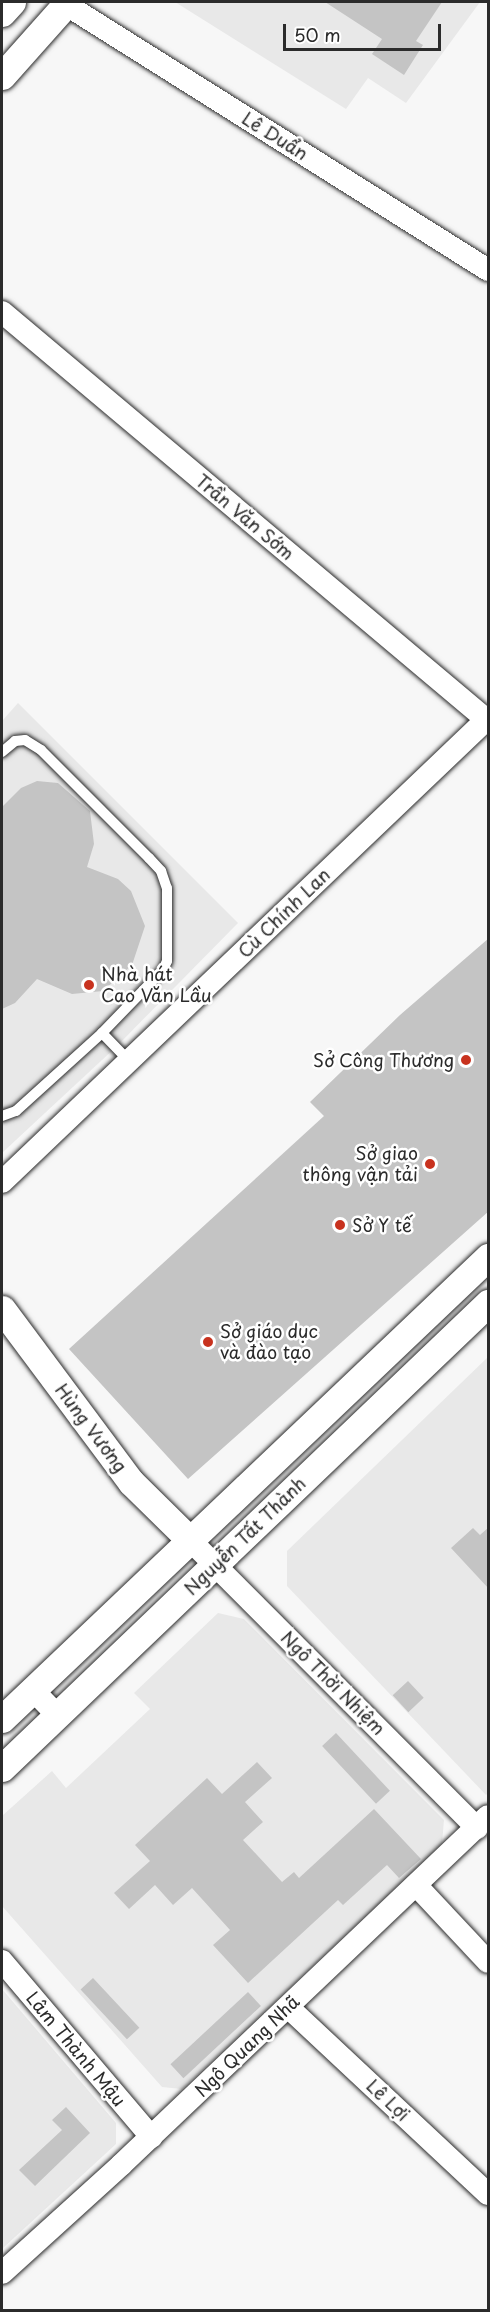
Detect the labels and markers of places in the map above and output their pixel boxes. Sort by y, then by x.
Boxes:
place label: Nhà hát Cao Văn Lầu [101,964,212,1006]
marker: Nhà hát Cao Văn Lầu [82,978,96,992]
place label: Sở Công Thương [312,1049,454,1071]
marker: Sở Công Thương [459,1053,473,1067]
place label: Sở giao thông vận tải [303,1143,418,1186]
marker: Sở giao thông vận tải [423,1157,437,1171]
place label: Sở Y tế [352,1214,413,1236]
marker: Sở Y tế [333,1218,347,1232]
place label: Sở giáo dục và đào tạo [220,1321,319,1364]
marker: Sở giáo dục và đào tạo [201,1335,215,1349]

